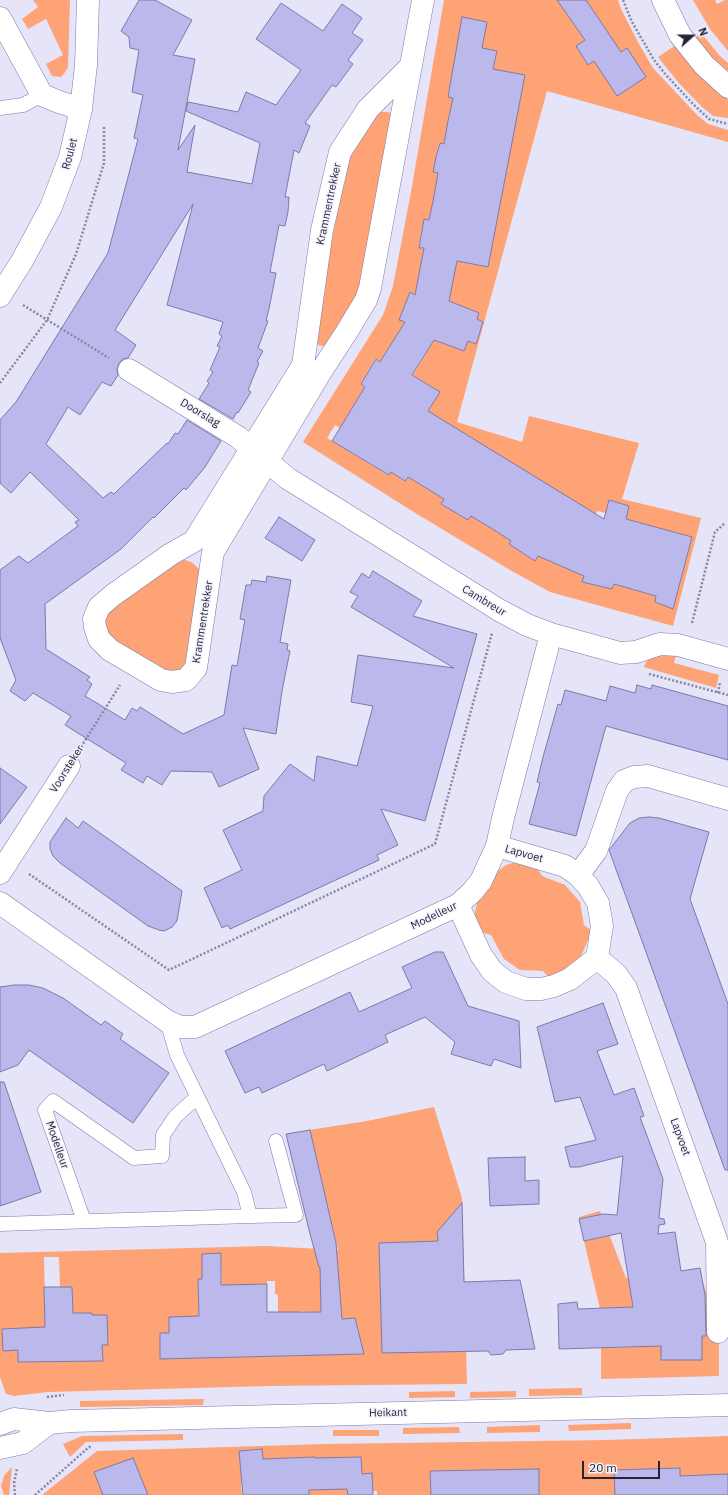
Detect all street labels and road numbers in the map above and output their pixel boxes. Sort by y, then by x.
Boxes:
street label: Roulet [59,137,81,171]
street label: Krammentrekker [314,162,344,246]
street label: Doorslag [178,396,222,430]
street label: Krammentrekker [190,580,216,664]
street label: Cambreur [460,583,508,619]
street label: Voorsteker [47,743,87,795]
street label: Lapvoet [503,842,545,866]
street label: Modelleur [409,899,459,933]
street label: Lapvoet [667,1116,693,1158]
street label: Modelleur [43,1119,71,1171]
street label: Heikant [369,1406,407,1420]

